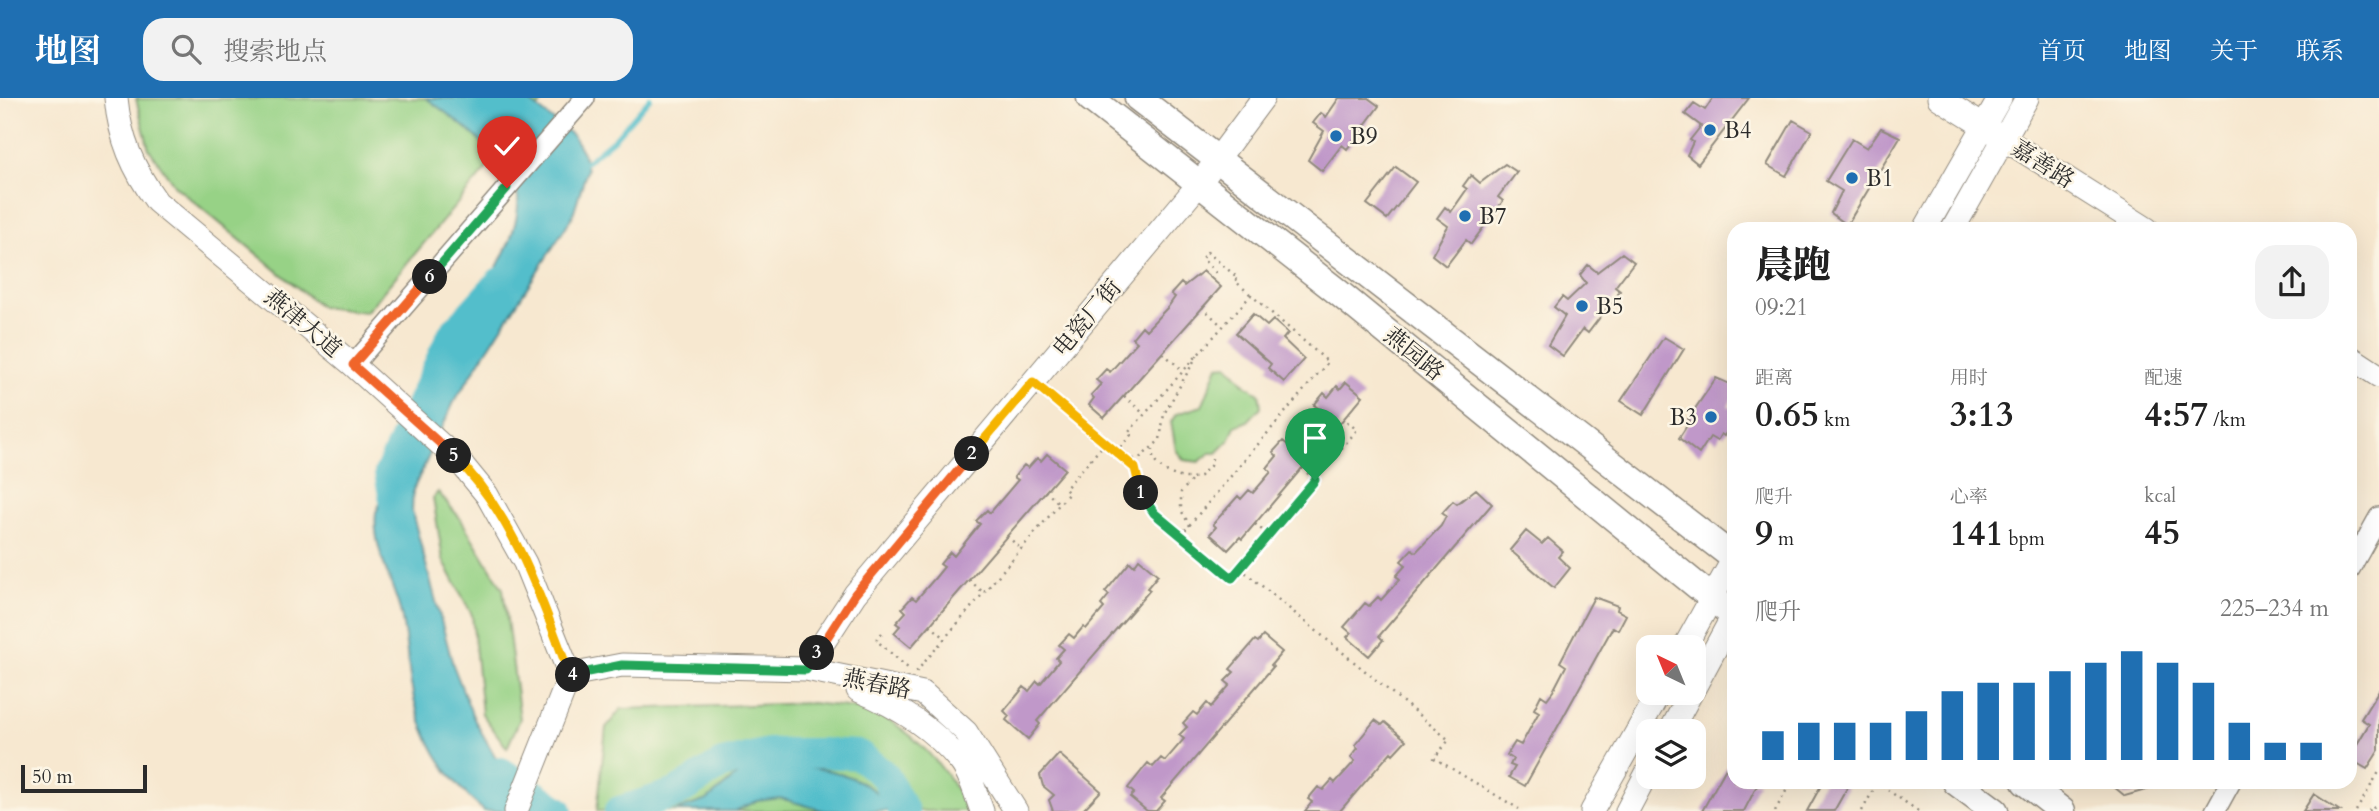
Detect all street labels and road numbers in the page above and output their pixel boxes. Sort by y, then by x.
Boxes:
street label: 嘉善路 [2006,133,2080,195]
street label: 电瓷厂街 [1046,273,1128,363]
street label: 燕津大道 [258,282,348,364]
street label: 燕园路 [1377,320,1451,388]
street label: 燕春路 [840,662,914,706]

